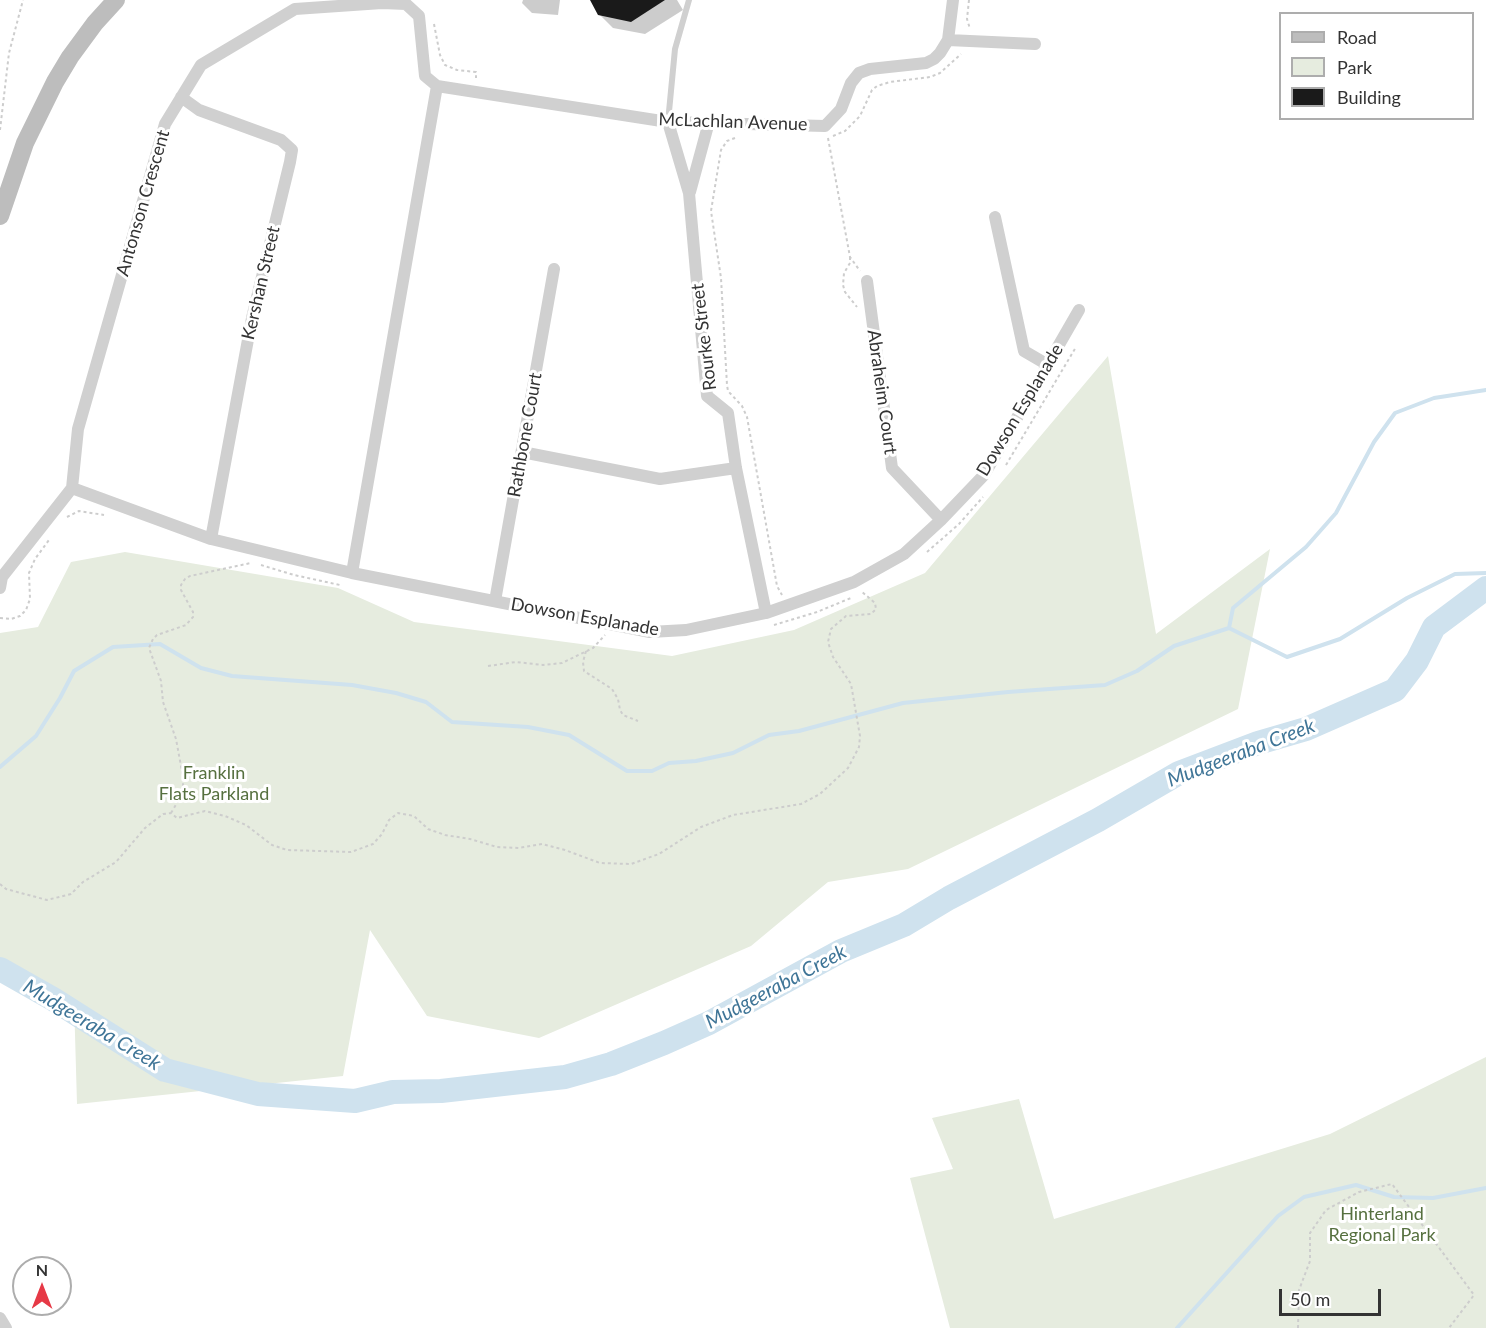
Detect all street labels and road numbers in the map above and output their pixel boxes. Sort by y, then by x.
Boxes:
street label: McLachlan Avenue [658,109,808,135]
street label: Antonson Crescent [112,127,174,279]
street label: Kershan Street [237,224,285,342]
street label: Rourke Street [687,282,721,392]
street label: Abraheim Court [863,328,901,456]
street label: Dowson Esplanade [972,340,1068,480]
street label: Rathbone Court [503,371,547,499]
street label: Dowson Esplanade [509,593,661,641]

